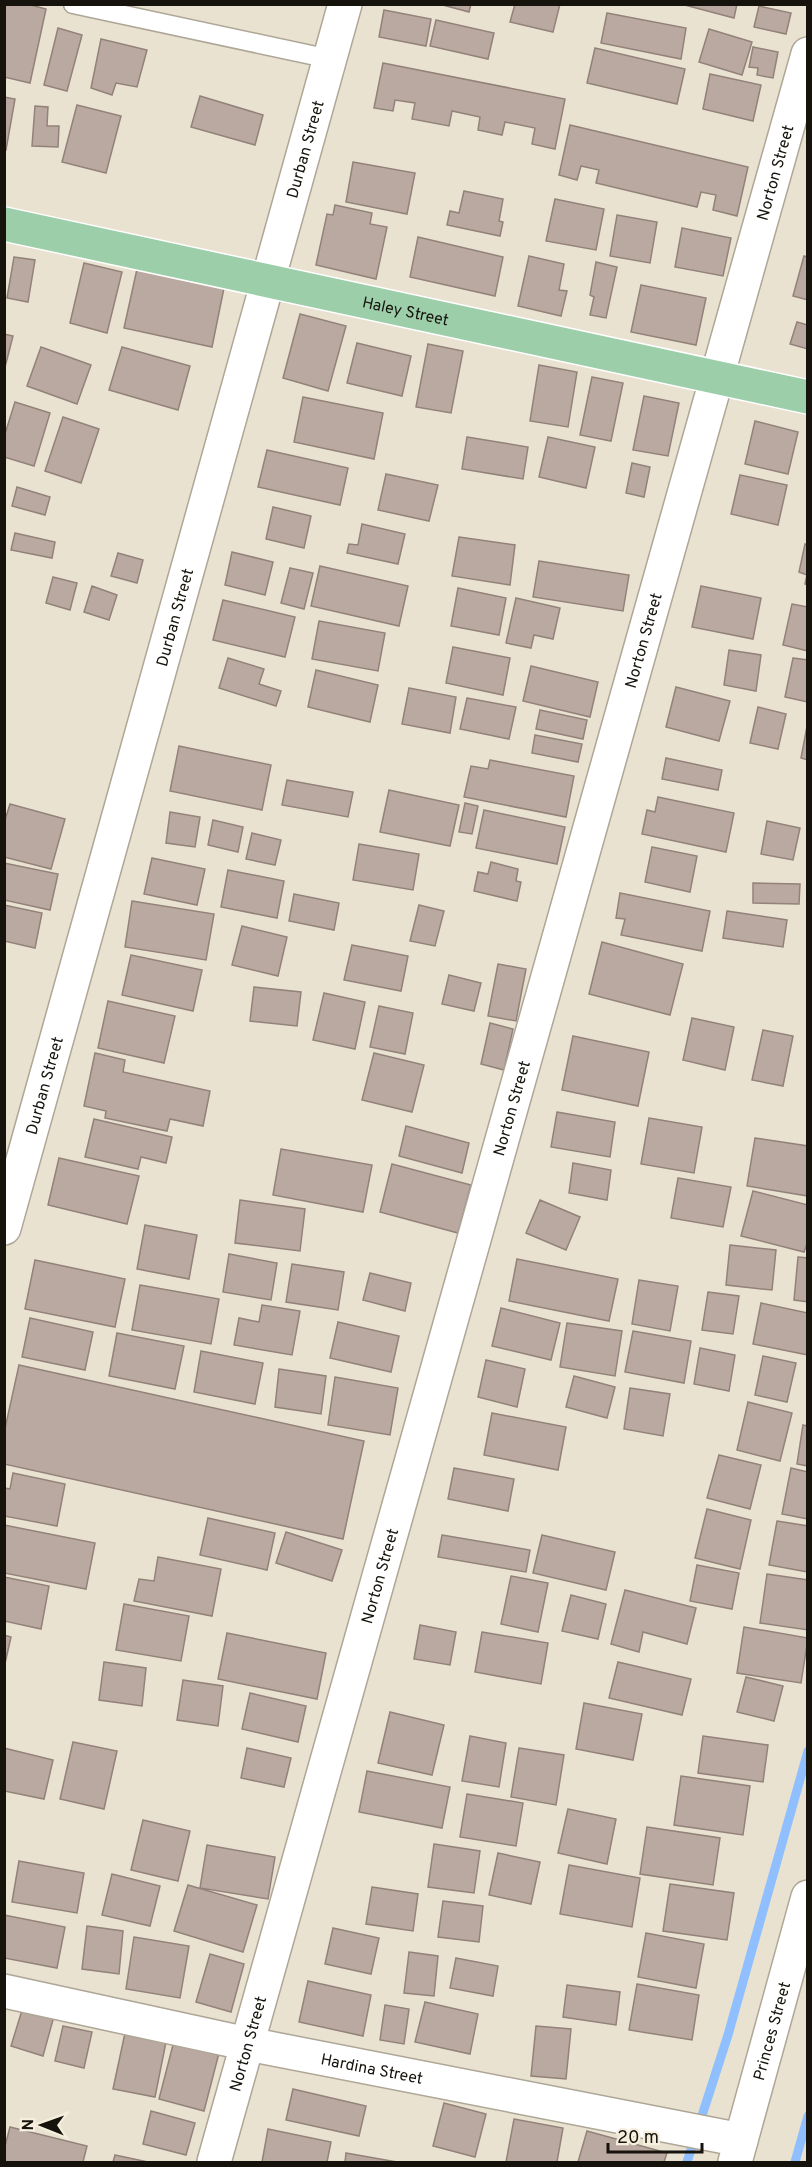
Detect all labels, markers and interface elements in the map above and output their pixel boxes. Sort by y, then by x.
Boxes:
street label: Durban Street [283,98,330,201]
street label: Norton Street [754,123,800,223]
street label: Haley Street [360,293,451,331]
street label: Durban Street [153,566,199,669]
street label: Norton Street [622,591,668,691]
street label: Durban Street [22,1035,69,1137]
street label: Norton Street [490,1059,536,1159]
street label: Norton Street [358,1526,404,1626]
street label: Princes Street [750,1980,796,2083]
street label: Norton Street [226,1994,272,2094]
street label: Hardina Street [319,2050,424,2090]
north arrow [12,2095,72,2155]
scale bar [608,2116,702,2154]
text: N [19,2119,39,2131]
text: 20 m [617,2127,659,2150]

